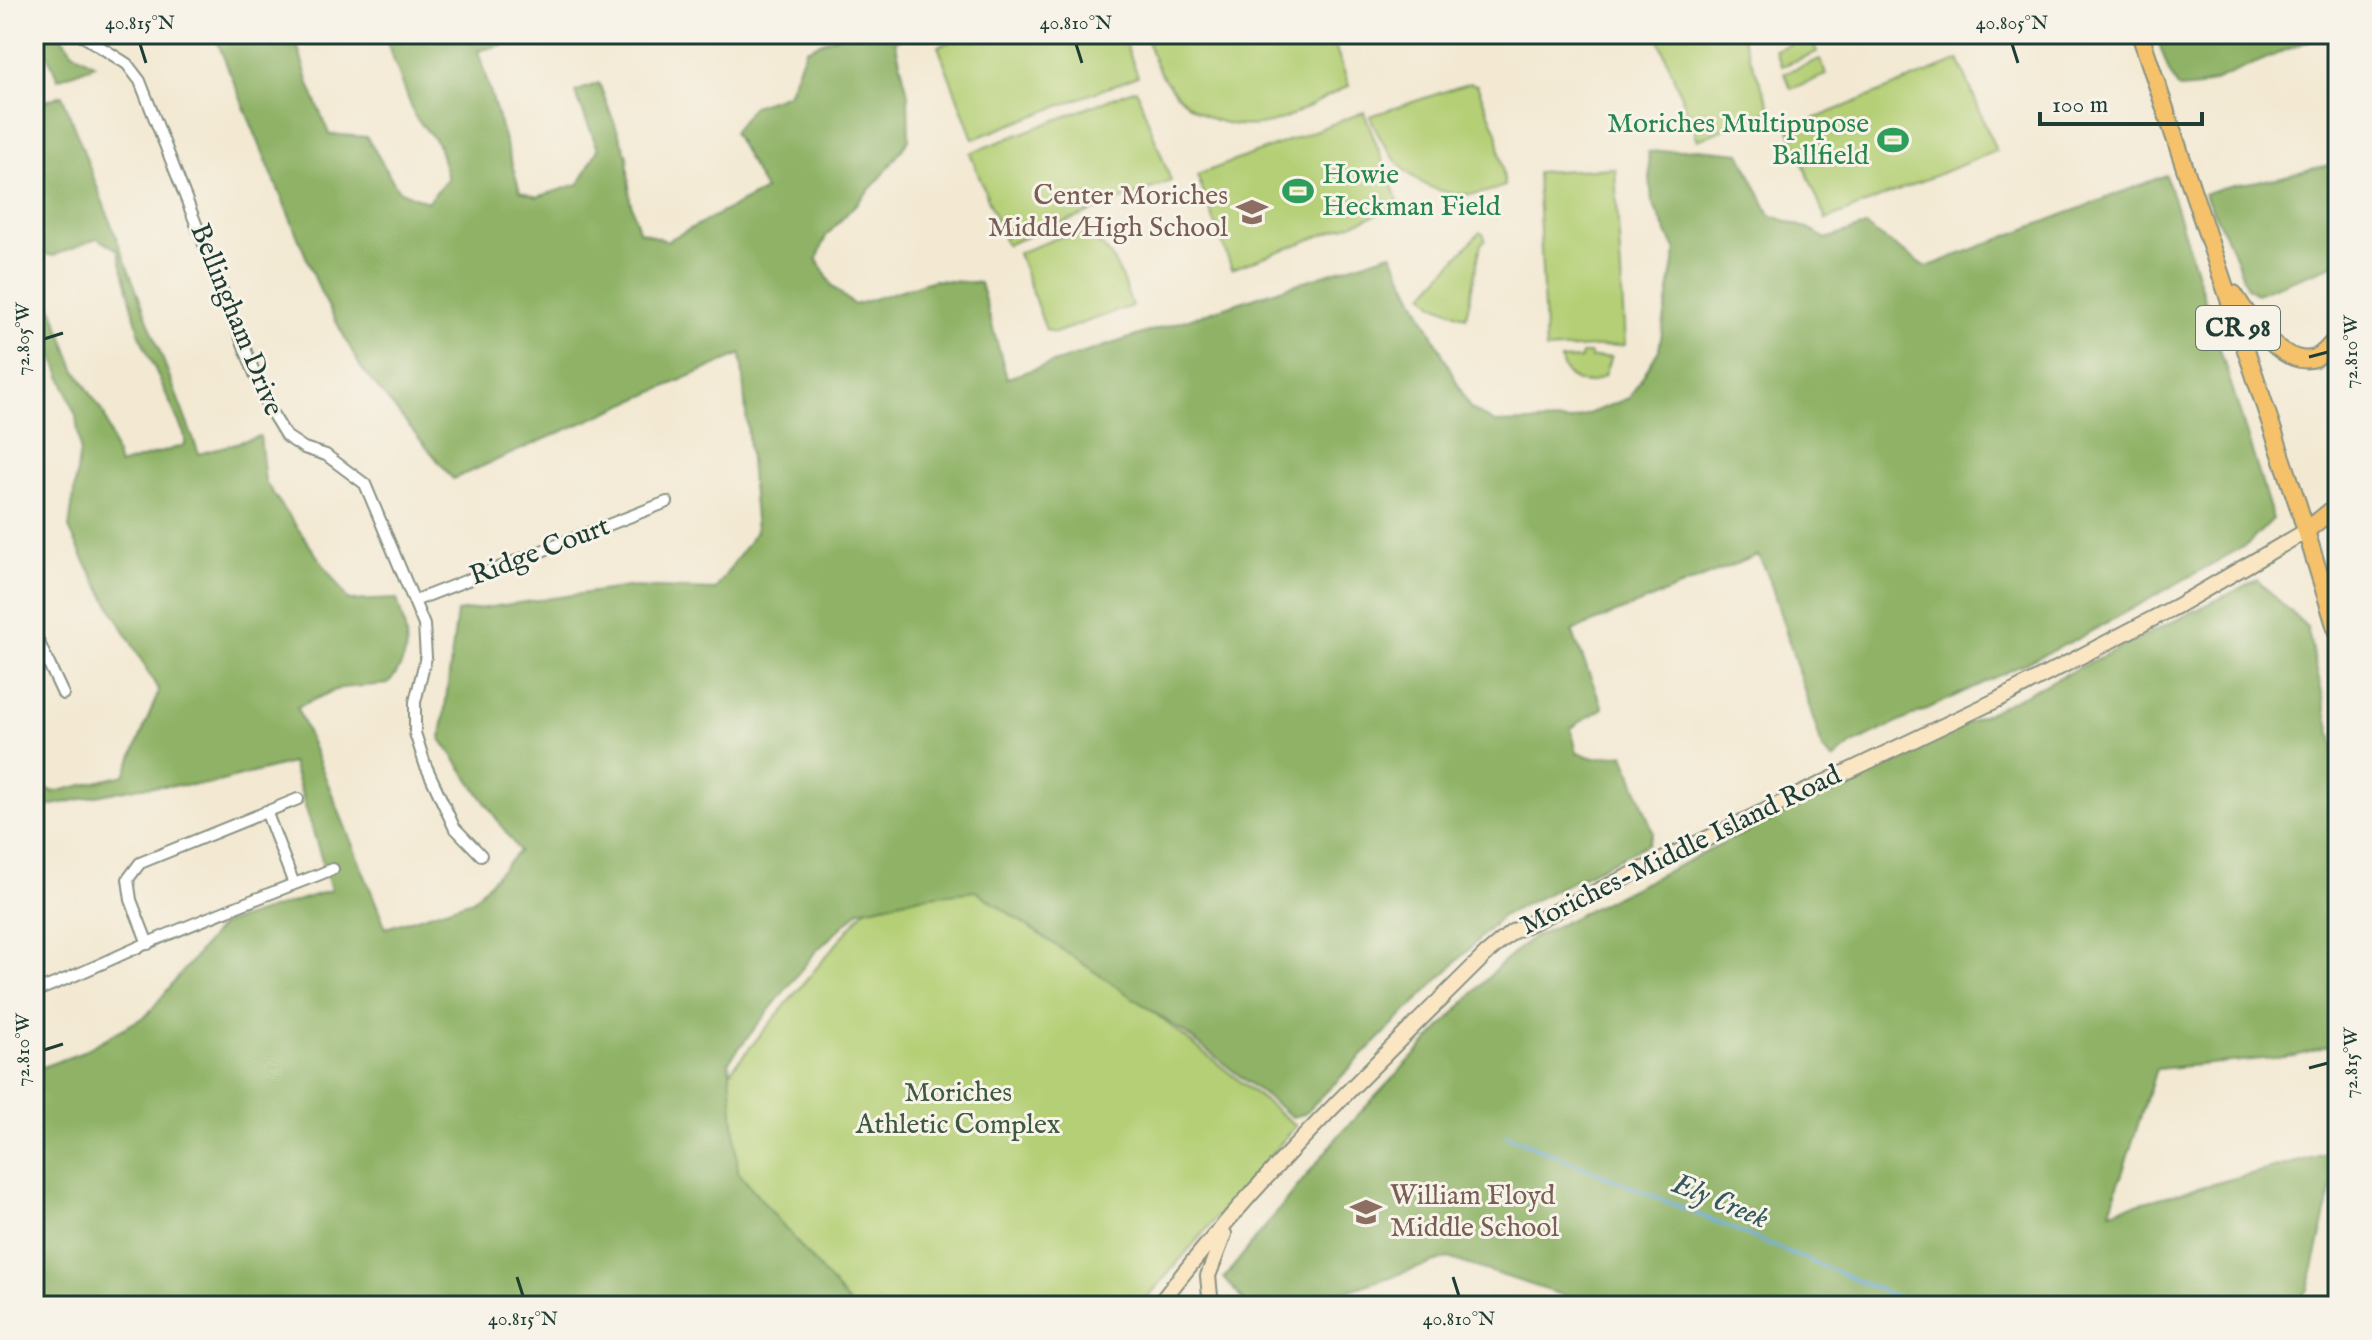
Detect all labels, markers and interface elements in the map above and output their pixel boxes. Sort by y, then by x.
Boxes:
text: 40.815°N [105,11,175,36]
text: 40.810°N [1040,11,1112,36]
text: 40.805°N [1976,11,2048,36]
scale bar [2040,76,2202,126]
text: 100 m [2052,90,2108,121]
place label: Moriches Multipupose Ballfield [1607,107,1869,174]
sports icon: Moriches Multipupose Ballfield [1876,123,1910,157]
place label: Howie Heckman Field [1322,158,1501,225]
sports icon: Howie Heckman Field [1281,174,1315,208]
place label: Center Moriches Middle/High School [988,179,1228,246]
school or university icon: Center Moriches Middle/High School [1235,195,1269,229]
street label: Bellingham Drive [182,219,291,421]
text: 72.805°W [11,301,36,376]
road number: CR 98 [2196,306,2280,350]
text: 72.810°W [2339,314,2364,389]
street label: Ridge Court [465,509,615,595]
street label: Moriches-Middle Island Road [1515,758,1847,944]
text: 72.810°W [11,1012,36,1087]
text: 72.815°W [2339,1027,2364,1098]
park label: Moriches Athletic Complex [855,1076,1061,1143]
water label: Ely Creek [1665,1165,1774,1238]
place label: William Floyd Middle School [1390,1179,1559,1246]
school or university icon: William Floyd Middle School [1349,1195,1383,1229]
text: 40.815°N [488,1307,558,1332]
text: 40.810°N [1423,1307,1495,1332]

